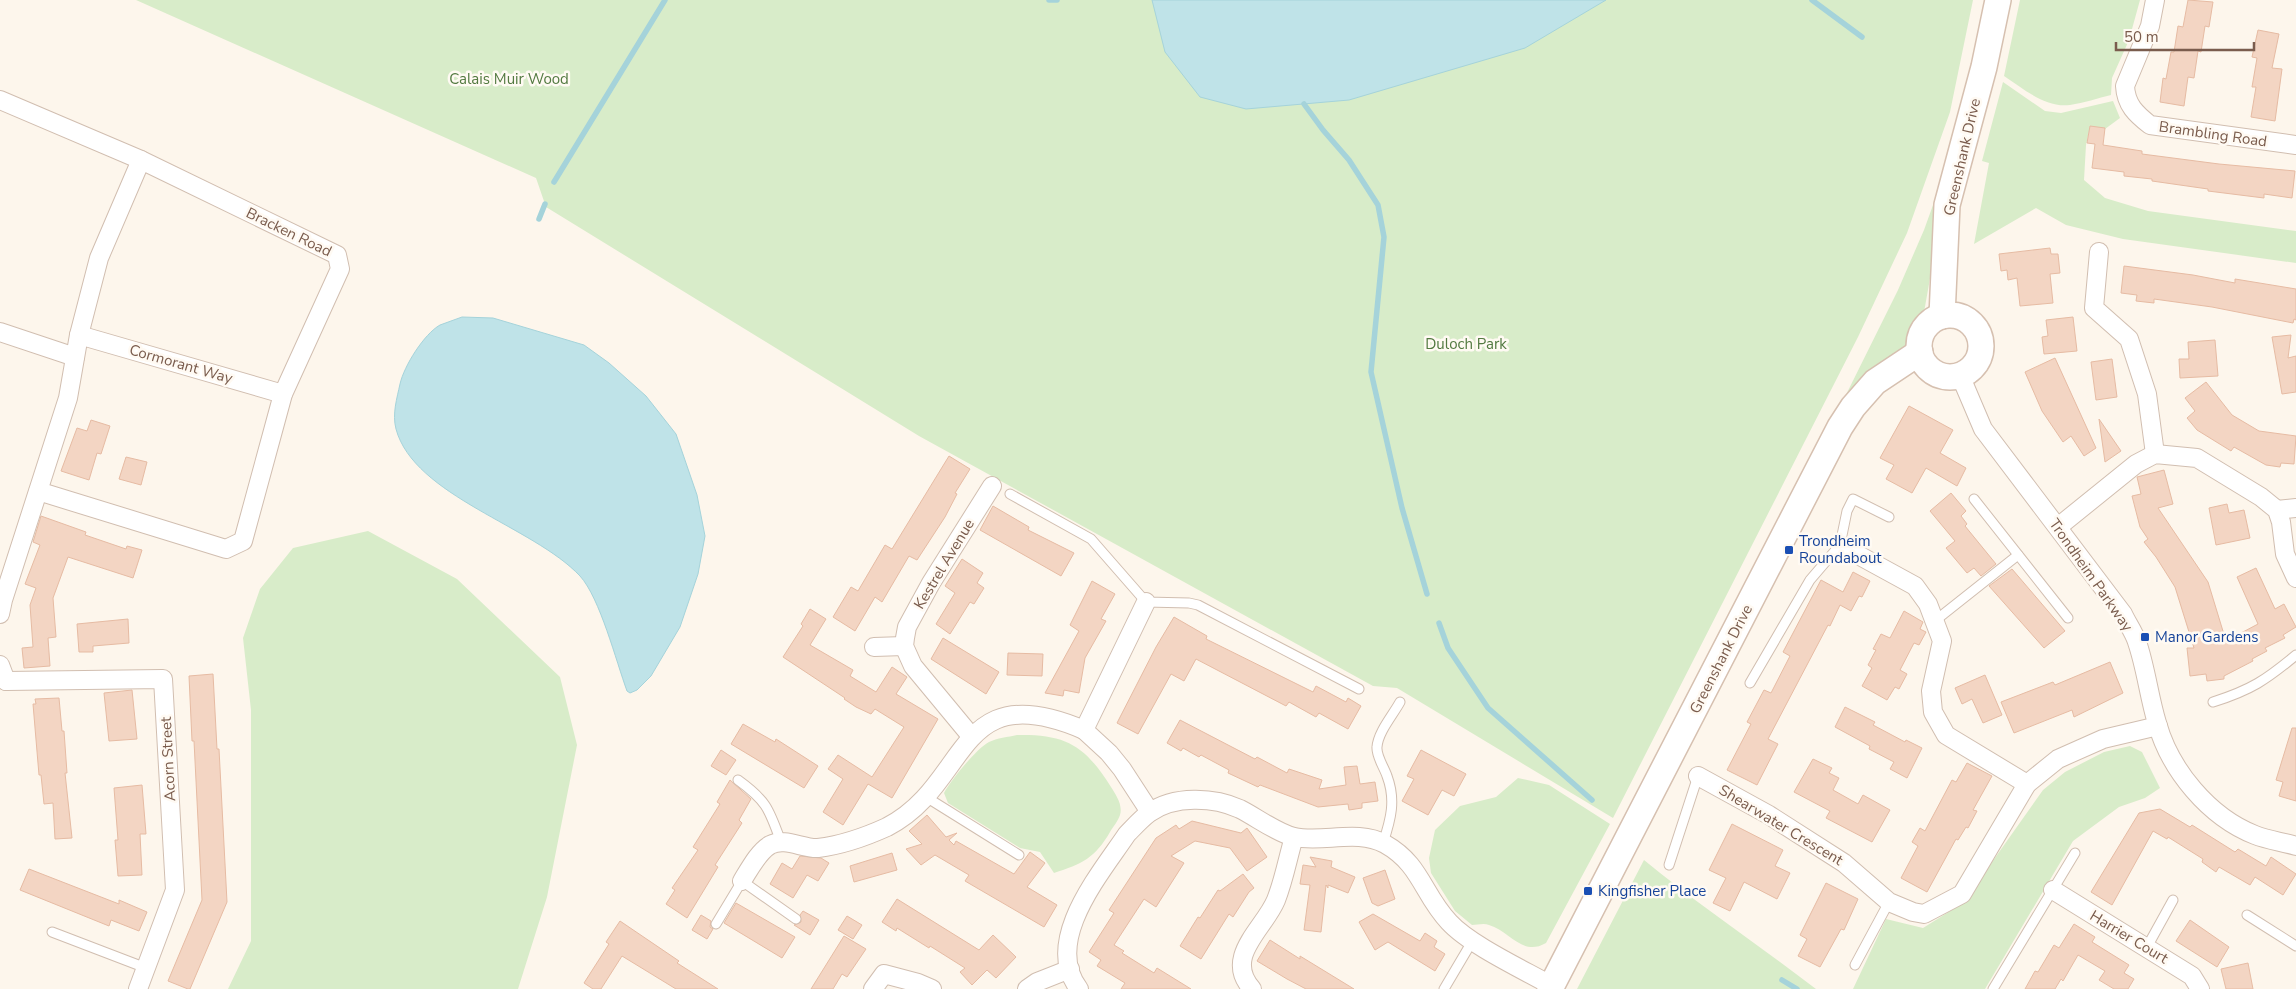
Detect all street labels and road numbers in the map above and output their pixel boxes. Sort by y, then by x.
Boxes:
street label: Greenshank Drive [1939,96,1985,218]
street label: Brambling Road [2158,117,2268,151]
street label: Bracken Road [243,203,335,261]
street label: Cormorant Way [127,340,235,388]
street label: Kestrel Avenue [909,515,979,613]
street label: Trondheim Parkway [2045,515,2138,636]
street label: Greenshank Drive [1685,601,1757,717]
street label: Acorn Street [156,715,180,802]
street label: Shearwater Crescent [1715,780,1847,870]
street label: Harrier Court [2086,906,2173,969]

